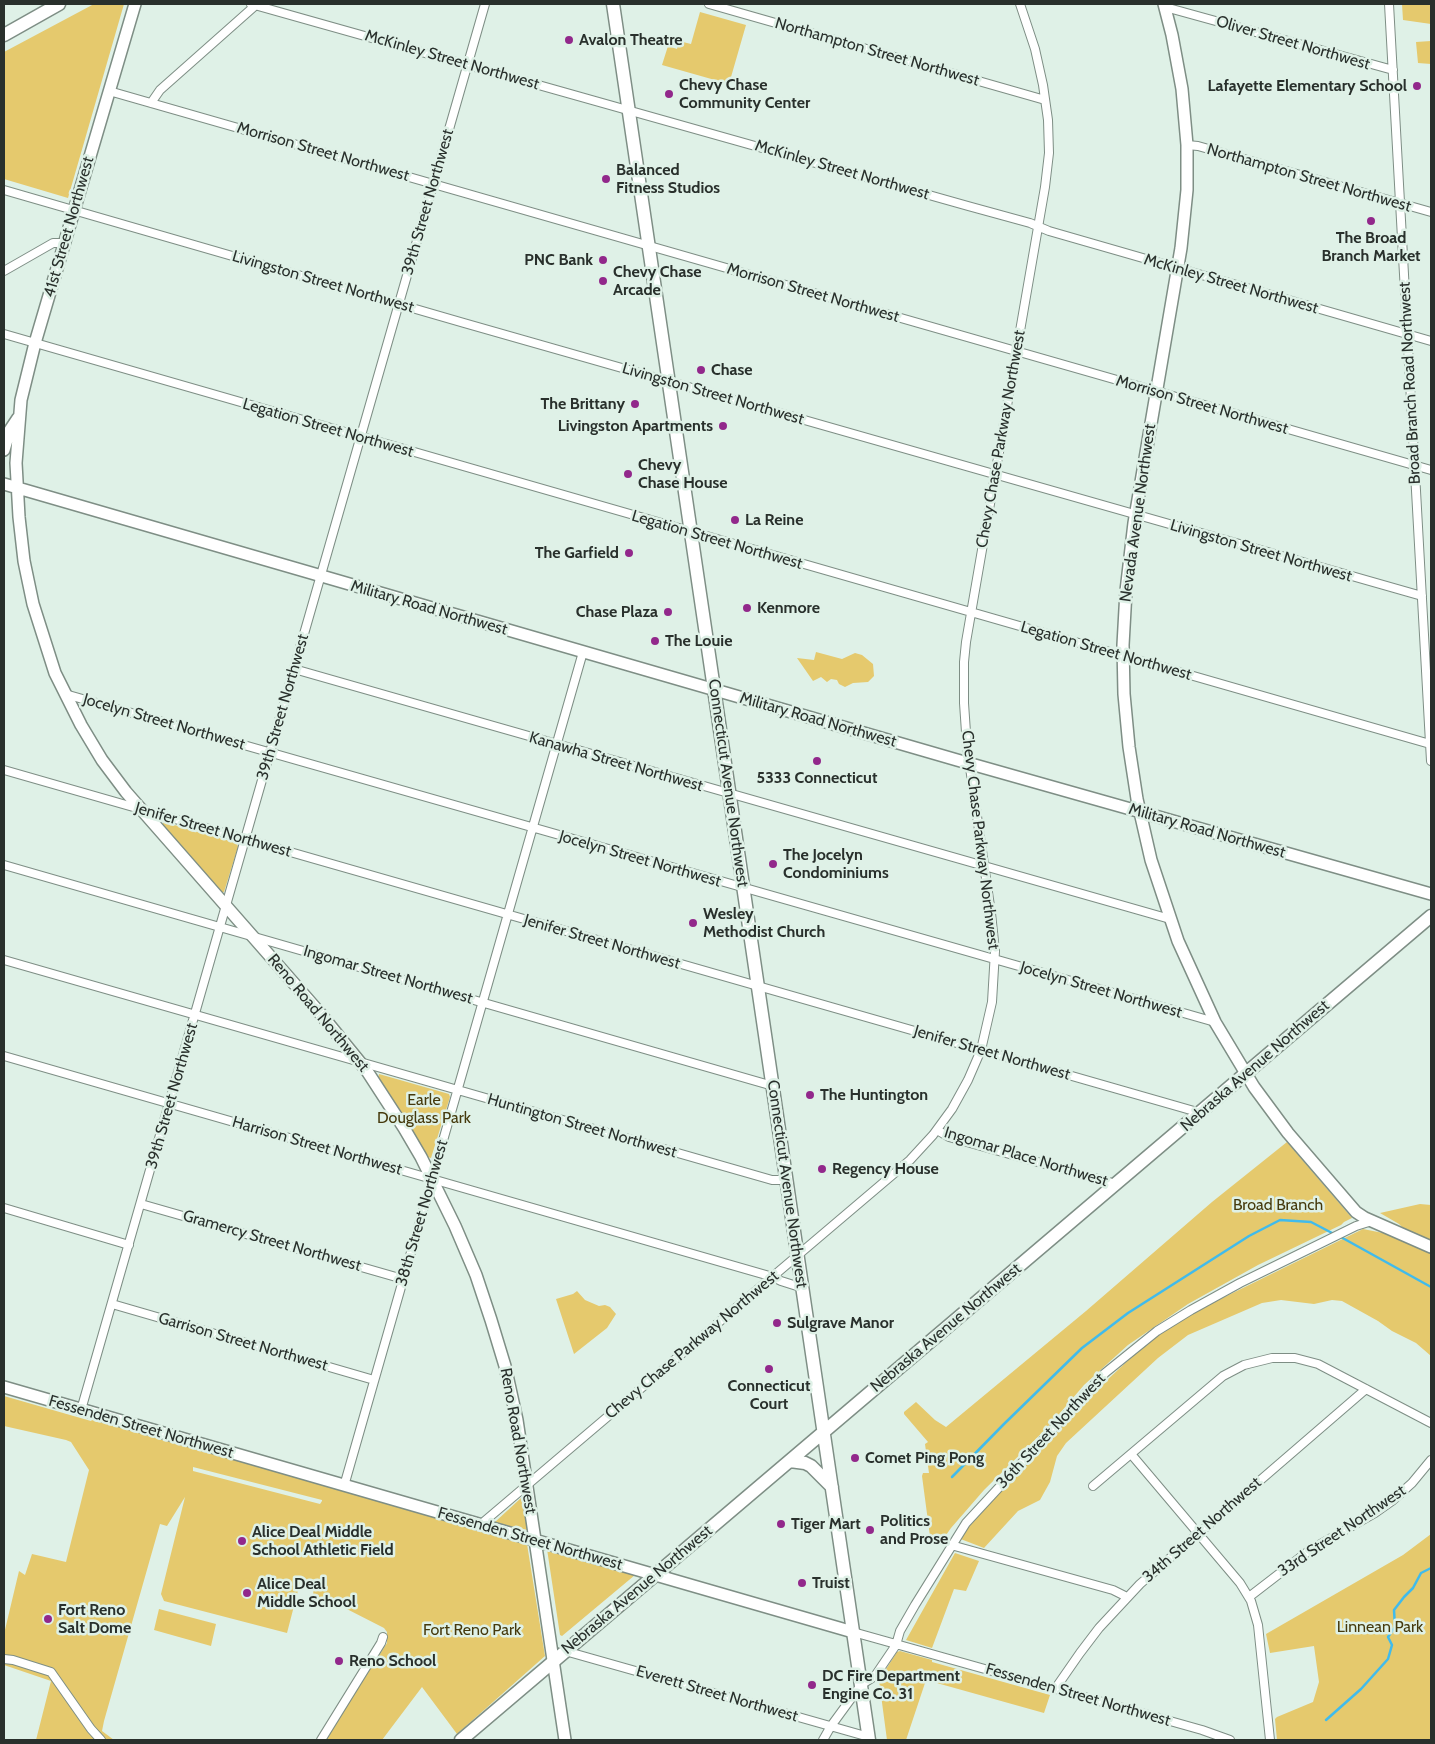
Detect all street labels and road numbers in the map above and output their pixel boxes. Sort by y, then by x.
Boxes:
street label: Oliver Street Northwest [1214,12,1372,74]
street label: Northampton Street Northwest [773,14,981,90]
street label: McKinley Street Northwest [363,26,541,94]
street label: Morrison Street Northwest [235,118,411,186]
street label: 39th Street Northwest [398,127,458,277]
street label: McKinley Street Northwest [753,136,931,204]
street label: Northampton Street Northwest [1205,140,1413,216]
street label: 41st Street Northwest [40,154,98,300]
street label: Livingston Street Northwest [230,247,416,317]
street label: McKinley Street Northwest [1142,250,1320,318]
street label: Morrison Street Northwest [725,259,901,327]
street label: Broad Branch Road Northwest [1395,281,1425,485]
street label: Chevy Chase Parkway Northwest [972,329,1030,549]
street label: Livingston Street Northwest [620,359,806,429]
street label: Morrison Street Northwest [1114,371,1290,439]
street label: Legation Street Northwest [240,394,416,462]
street label: Nevada Avenue Northwest [1116,423,1160,603]
street label: Legation Street Northwest [629,506,805,574]
street label: Livingston Street Northwest [1168,516,1354,586]
street label: Military Road Northwest [348,576,510,640]
street label: Legation Street Northwest [1018,617,1194,685]
street label: 39th Street Northwest [253,632,313,782]
street label: Connecticut Avenue Northwest [704,678,752,888]
street label: Military Road Northwest [737,688,899,752]
street label: Jocelyn Street Northwest [81,690,247,754]
street label: Kanawha Street Northwest [527,728,705,796]
street label: Chevy Chase Parkway Northwest [957,729,1003,951]
street label: Jenifer Street Northwest [133,798,293,862]
street label: Military Road Northwest [1126,799,1288,863]
street label: Jocelyn Street Northwest [557,827,723,891]
street label: Jenifer Street Northwest [522,910,682,974]
street label: Ingomar Street Northwest [301,942,475,1008]
street label: Reno Road Northwest [263,950,373,1076]
street label: Jocelyn Street Northwest [1018,958,1184,1022]
street label: Nebraska Avenue Northwest [1177,996,1333,1136]
street label: 39th Street Northwest [142,1021,202,1171]
street label: Jenifer Street Northwest [912,1021,1072,1085]
street label: Connecticut Avenue Northwest [763,1079,811,1289]
street label: Huntington Street Northwest [485,1090,679,1162]
street label: Harrison Street Northwest [230,1113,404,1179]
street label: Ingomar Place Northwest [942,1123,1110,1191]
street label: 38th Street Northwest [392,1138,452,1288]
street label: Gramercy Street Northwest [181,1206,363,1276]
street label: Nebraska Avenue Northwest [867,1259,1025,1397]
street label: Chevy Chase Parkway Northwest [601,1267,783,1423]
street label: Garrison Street Northwest [156,1309,330,1375]
street label: Reno Road Northwest [496,1367,540,1515]
street label: 36th Street Northwest [993,1369,1109,1493]
street label: Fessenden Street Northwest [46,1391,236,1463]
street label: 34th Street Northwest [1139,1473,1265,1587]
street label: 33rd Street Northwest [1274,1481,1410,1581]
street label: Fessenden Street Northwest [435,1503,625,1575]
street label: Nebraska Avenue Northwest [558,1521,716,1659]
street label: Fessenden Street Northwest [983,1659,1173,1731]
street label: Everett Street Northwest [634,1662,800,1726]

